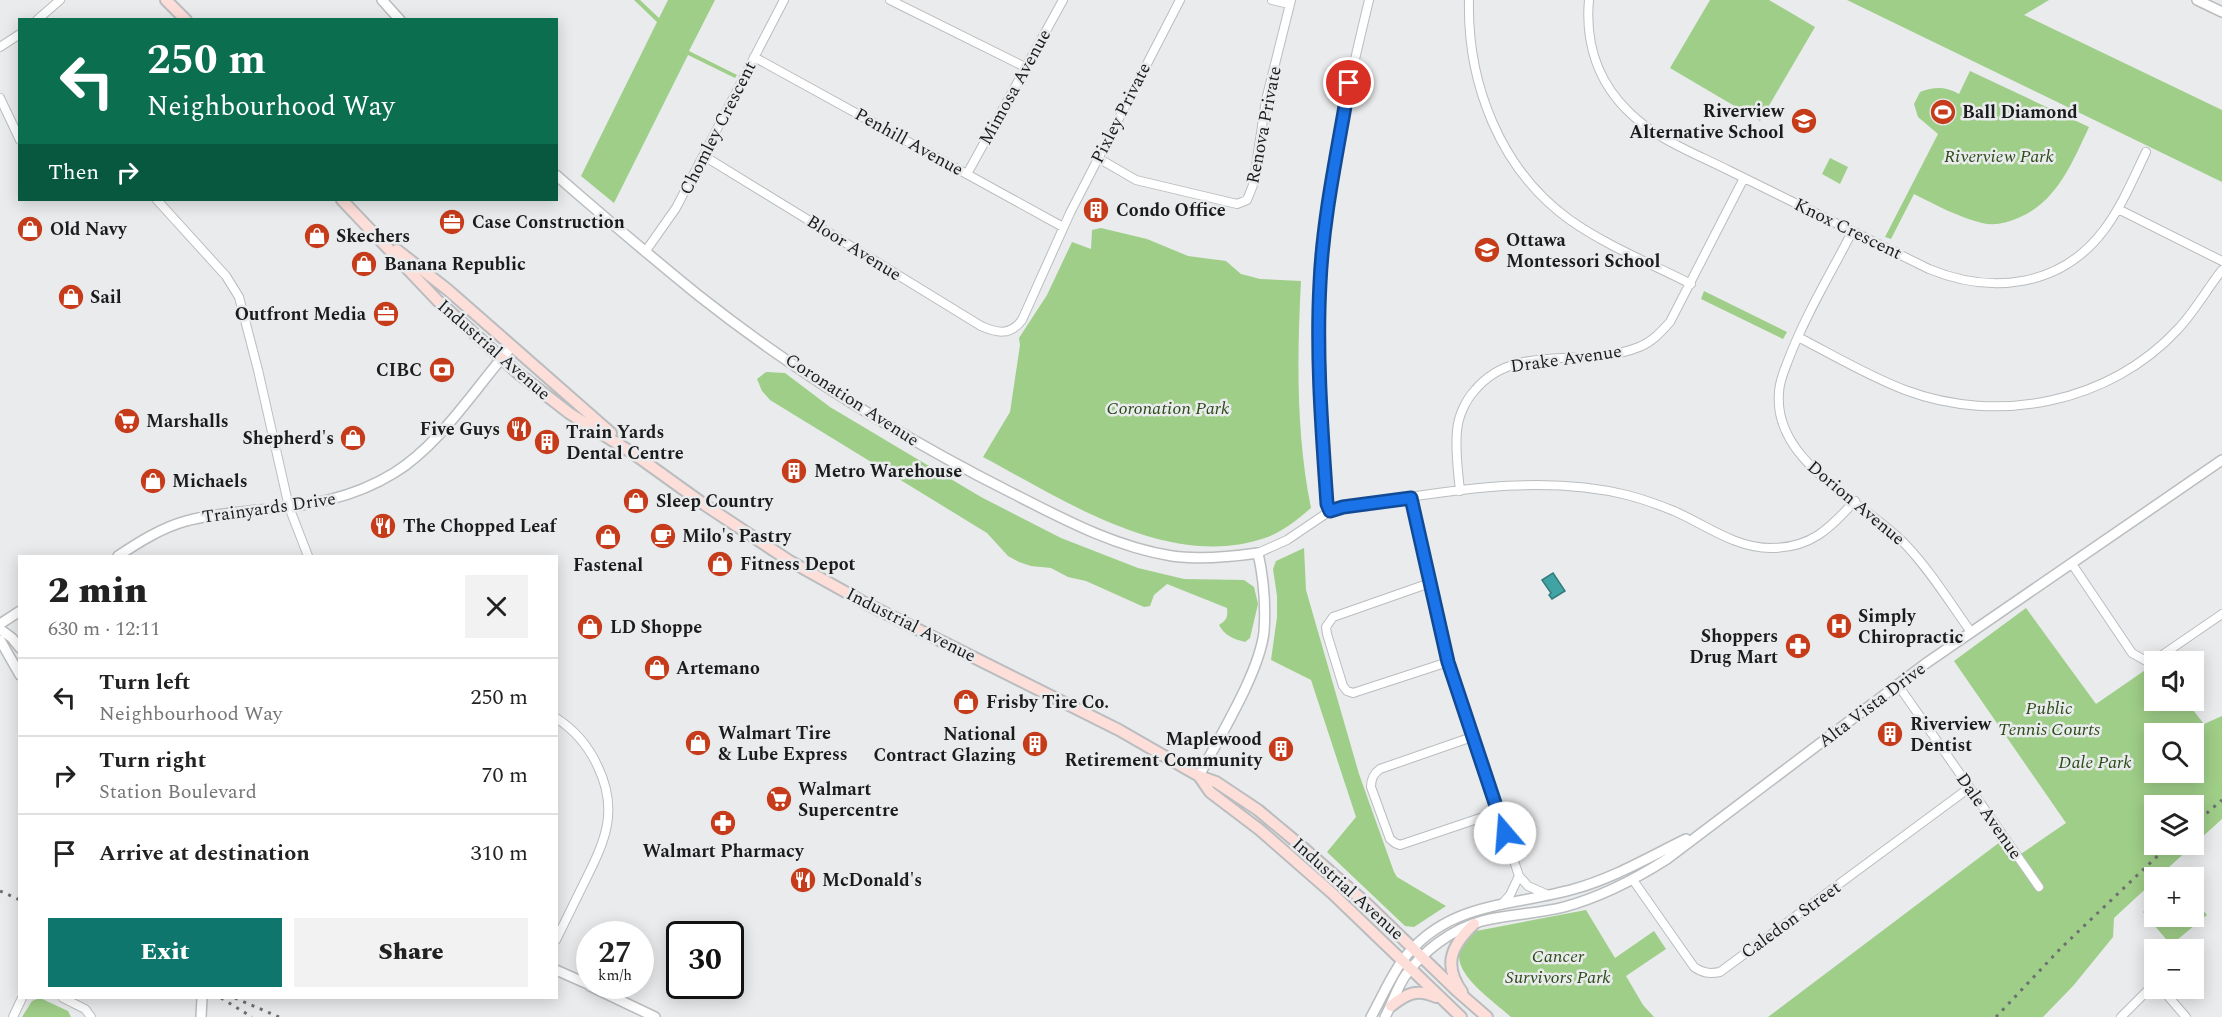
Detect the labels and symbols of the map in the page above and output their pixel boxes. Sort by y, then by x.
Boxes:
street label: Mimosa Avenue [972,24,1058,150]
street label: Chomley Crescent [673,56,763,200]
pin [1323,57,1374,108]
street label: Pixley Private [1084,58,1158,168]
street label: Renova Private [1239,64,1289,186]
sports icon: Ball Diamond [1928,97,1958,127]
place label: Riverview Alternative School [1629,98,1785,146]
place label: Ball Diamond [1962,99,2078,126]
street label: Penhill Avenue [850,101,968,183]
school or university icon: Riverview Alternative School [1789,106,1819,136]
park label: Riverview Park [1944,143,2055,170]
street label: Knox Crescent [1789,191,1907,267]
building icon: Condo Office [1081,195,1111,225]
place label: Condo Office [1116,197,1226,224]
office icon: Case Construction [437,207,467,237]
street label: Bloor Avenue [801,208,907,288]
place label: Case Construction [472,209,625,236]
shop icon: Old Navy [15,214,45,244]
place label: Old Navy [50,216,128,243]
shop icon: Skechers [302,221,332,251]
place label: Skechers [336,223,410,250]
place label: Ottawa Montessori School [1506,227,1660,275]
school or university icon: Ottawa Montessori School [1472,235,1502,265]
shop icon: Banana Republic [349,249,379,279]
place label: Banana Republic [384,251,526,278]
shop icon: Sail [56,282,86,312]
place label: Sail [90,284,122,311]
street label: Industrial Avenue [431,293,557,407]
office icon: Outfront Media [371,299,401,329]
place label: Outfront Media [235,301,367,328]
street label: Drake Avenue [1509,338,1623,380]
street label: Coronation Avenue [780,346,924,454]
bank icon: CIBC [427,355,457,385]
place label: CIBC [376,357,422,384]
park label: Coronation Park [1107,395,1230,422]
supermarket icon: Marshalls [112,406,142,436]
place label: Marshalls [146,408,229,435]
restaurant icon: Five Guys [504,414,534,444]
place label: Five Guys [420,416,500,443]
place label: Train Yards Dental Centre [566,419,684,467]
shop icon: Shepherd's [338,423,368,453]
place label: Shepherd's [242,425,334,452]
building icon: Train Yards Dental Centre [532,427,562,457]
street label: Dorion Avenue [1801,454,1911,552]
building icon: Metro Warehouse [779,456,809,486]
place label: Metro Warehouse [814,458,962,485]
shop icon: Michaels [138,466,168,496]
place label: Michaels [172,468,248,495]
street label: Trainyards Drive [200,485,338,531]
shop icon: Sleep Country [621,486,651,516]
place label: Sleep Country [656,488,775,515]
restaurant icon: The Chopped Leaf [368,511,398,541]
place label: The Chopped Leaf [403,513,557,540]
cafe icon: Milo's Pastry [648,521,678,551]
shop icon: Fastenal [593,522,623,552]
place label: Milo's Pastry [682,523,792,550]
shop icon: Fitness Depot [705,549,735,579]
place label: Fitness Depot [740,551,856,578]
place label: Fastenal [573,552,643,579]
street label: Industrial Avenue [841,581,981,669]
place label: Simply Chiropractic [1858,603,1964,651]
hospital icon: Simply Chiropractic [1824,611,1854,641]
shop icon: LD Shoppe [575,612,605,642]
place label: LD Shoppe [610,614,702,641]
place label: Shoppers Drug Mart [1689,623,1778,671]
pharmacy icon: Shoppers Drug Mart [1783,631,1813,661]
shop icon: Artemano [642,653,672,683]
place label: Artemano [676,655,760,682]
street label: Alta Vista Drive [1813,656,1931,754]
shop icon: Frisby Tire Co. [951,687,981,717]
place label: Frisby Tire Co. [986,689,1109,716]
park label: Public Tennis Courts [1998,695,2101,743]
place label: Riverview Dentist [1910,711,1992,759]
building icon: Riverview Dentist [1875,719,1905,749]
place label: Walmart Tire & Lube Express [718,720,848,768]
place label: National Contract Glazing [874,721,1016,769]
place label: Maplewood Retirement Community [1065,726,1263,774]
shop icon: Walmart Tire & Lube Express [683,728,713,758]
building icon: National Contract Glazing [1020,729,1050,759]
building icon: Maplewood Retirement Community [1266,734,1296,764]
park label: Dale Park [2058,749,2132,776]
street label: Dale Avenue [1949,767,2029,865]
place label: Walmart Supercentre [798,776,899,824]
supermarket icon: Walmart Supercentre [764,784,794,814]
position arrow [1473,801,1537,865]
pharmacy icon: Walmart Pharmacy [708,808,738,838]
street label: Industrial Avenue [1286,831,1410,947]
place label: Walmart Pharmacy [642,838,805,865]
restaurant icon: McDonald's [788,865,818,895]
place label: McDonald's [822,867,922,894]
street label: Caledon Street [1735,874,1847,966]
speed limit sign: 30 [666,921,744,999]
park label: Cancer Survivors Park [1505,943,1611,991]

